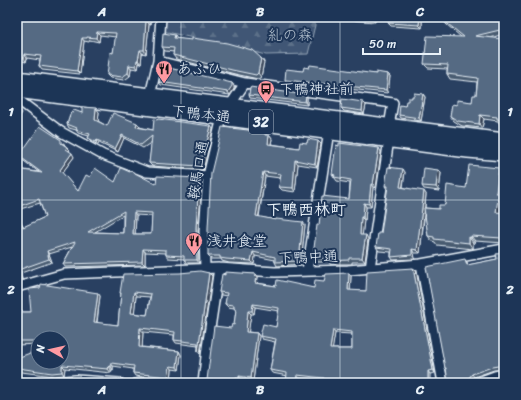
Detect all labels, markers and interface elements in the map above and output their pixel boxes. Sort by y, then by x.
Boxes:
text: A [97,0,106,23]
text: B [256,0,265,23]
text: C [415,0,425,23]
park label: 糺の森 [267,22,313,48]
scale bar [363,30,440,56]
text: 50 m [369,33,396,55]
place label: あふひ [177,56,222,82]
restaurant icon: あふひ [154,59,174,84]
place label: 下鴨神社前 [279,76,354,102]
bus stop icon: 下鴨神社前 [256,79,276,104]
street label: 下鴨本通 [170,97,232,131]
text: 1 [8,100,14,123]
text: 1 [507,100,513,123]
road number: 32 [249,110,273,134]
street label: 鞍馬口通 [180,138,216,202]
district label: 下鴨西林町 [266,195,346,224]
place label: 浅井食堂 [207,228,267,254]
restaurant icon: 浅井食堂 [184,231,204,256]
street label: 下鴨中通 [278,243,338,271]
text: 2 [6,278,15,301]
text: 2 [505,278,514,301]
north arrow [30,330,70,370]
text: N [31,343,51,355]
text: A [97,378,106,400]
text: B [256,378,265,400]
text: C [415,378,425,400]

